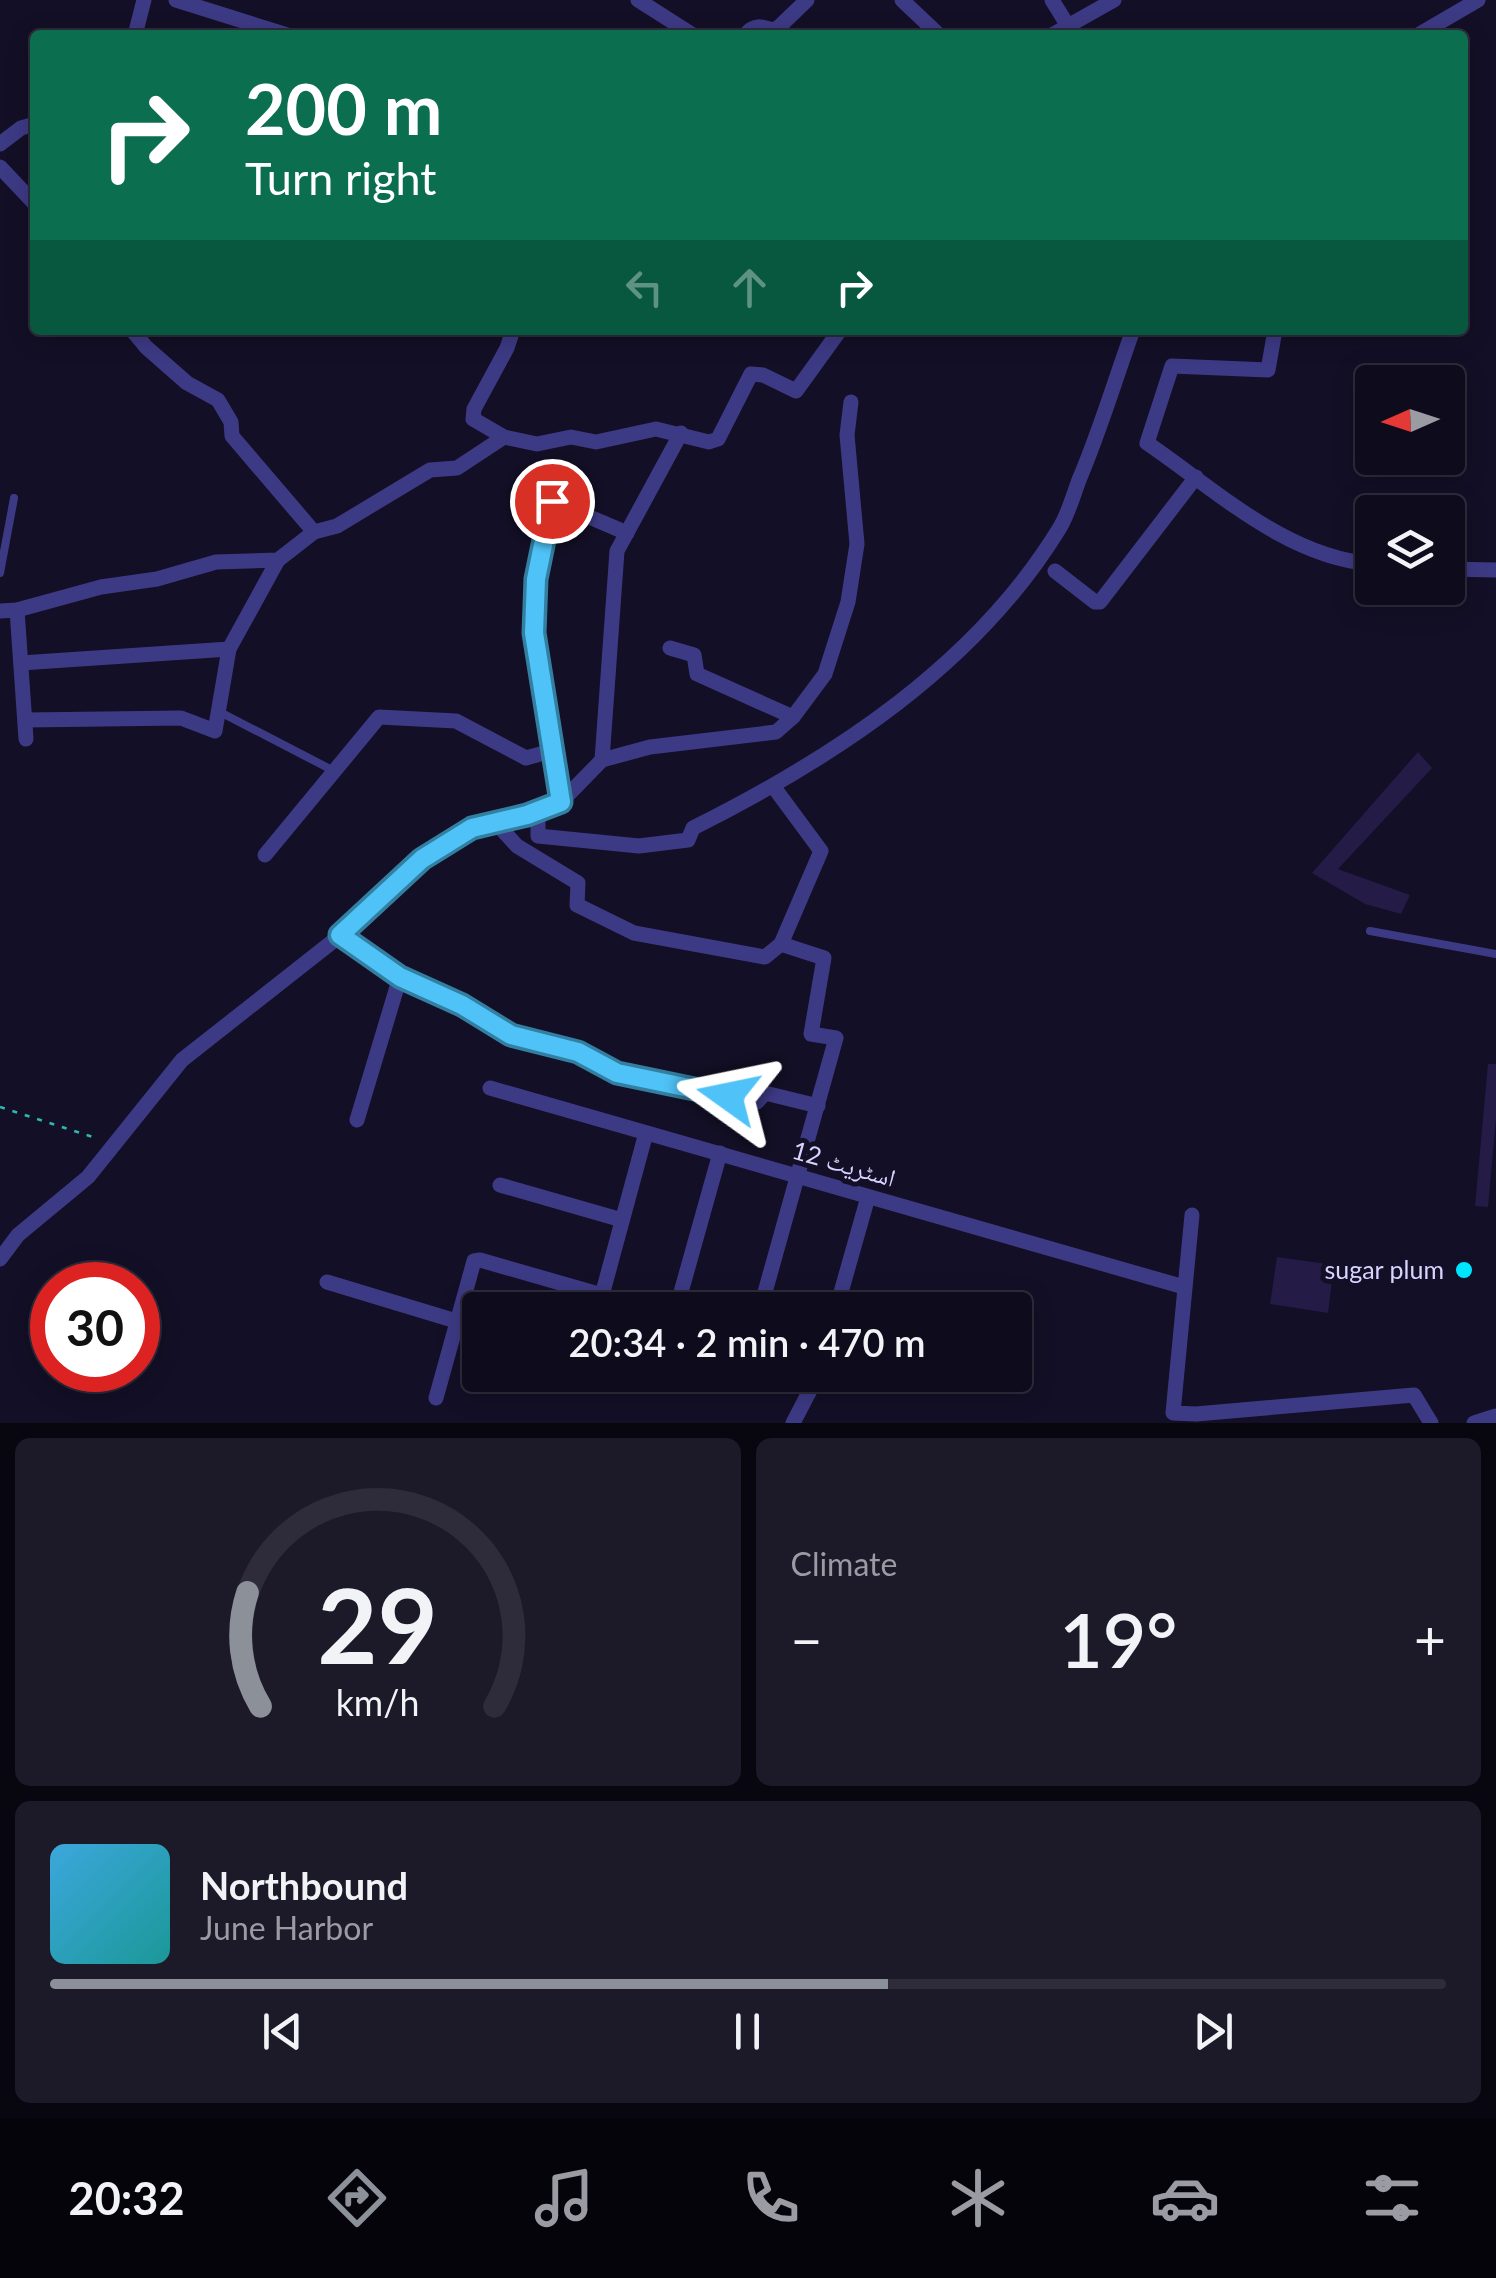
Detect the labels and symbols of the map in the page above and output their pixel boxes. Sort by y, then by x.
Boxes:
north arrow [1355,365,1465,475]
pin [510,459,595,544]
position arrow [676,1044,780,1148]
street label: اسٹریٹ 12 [789,1134,899,1192]
place label: sugar plum [1324,1254,1444,1284]
marker: sugar plum [1453,1259,1475,1281]
speed limit sign: 30 [30,1262,160,1392]

